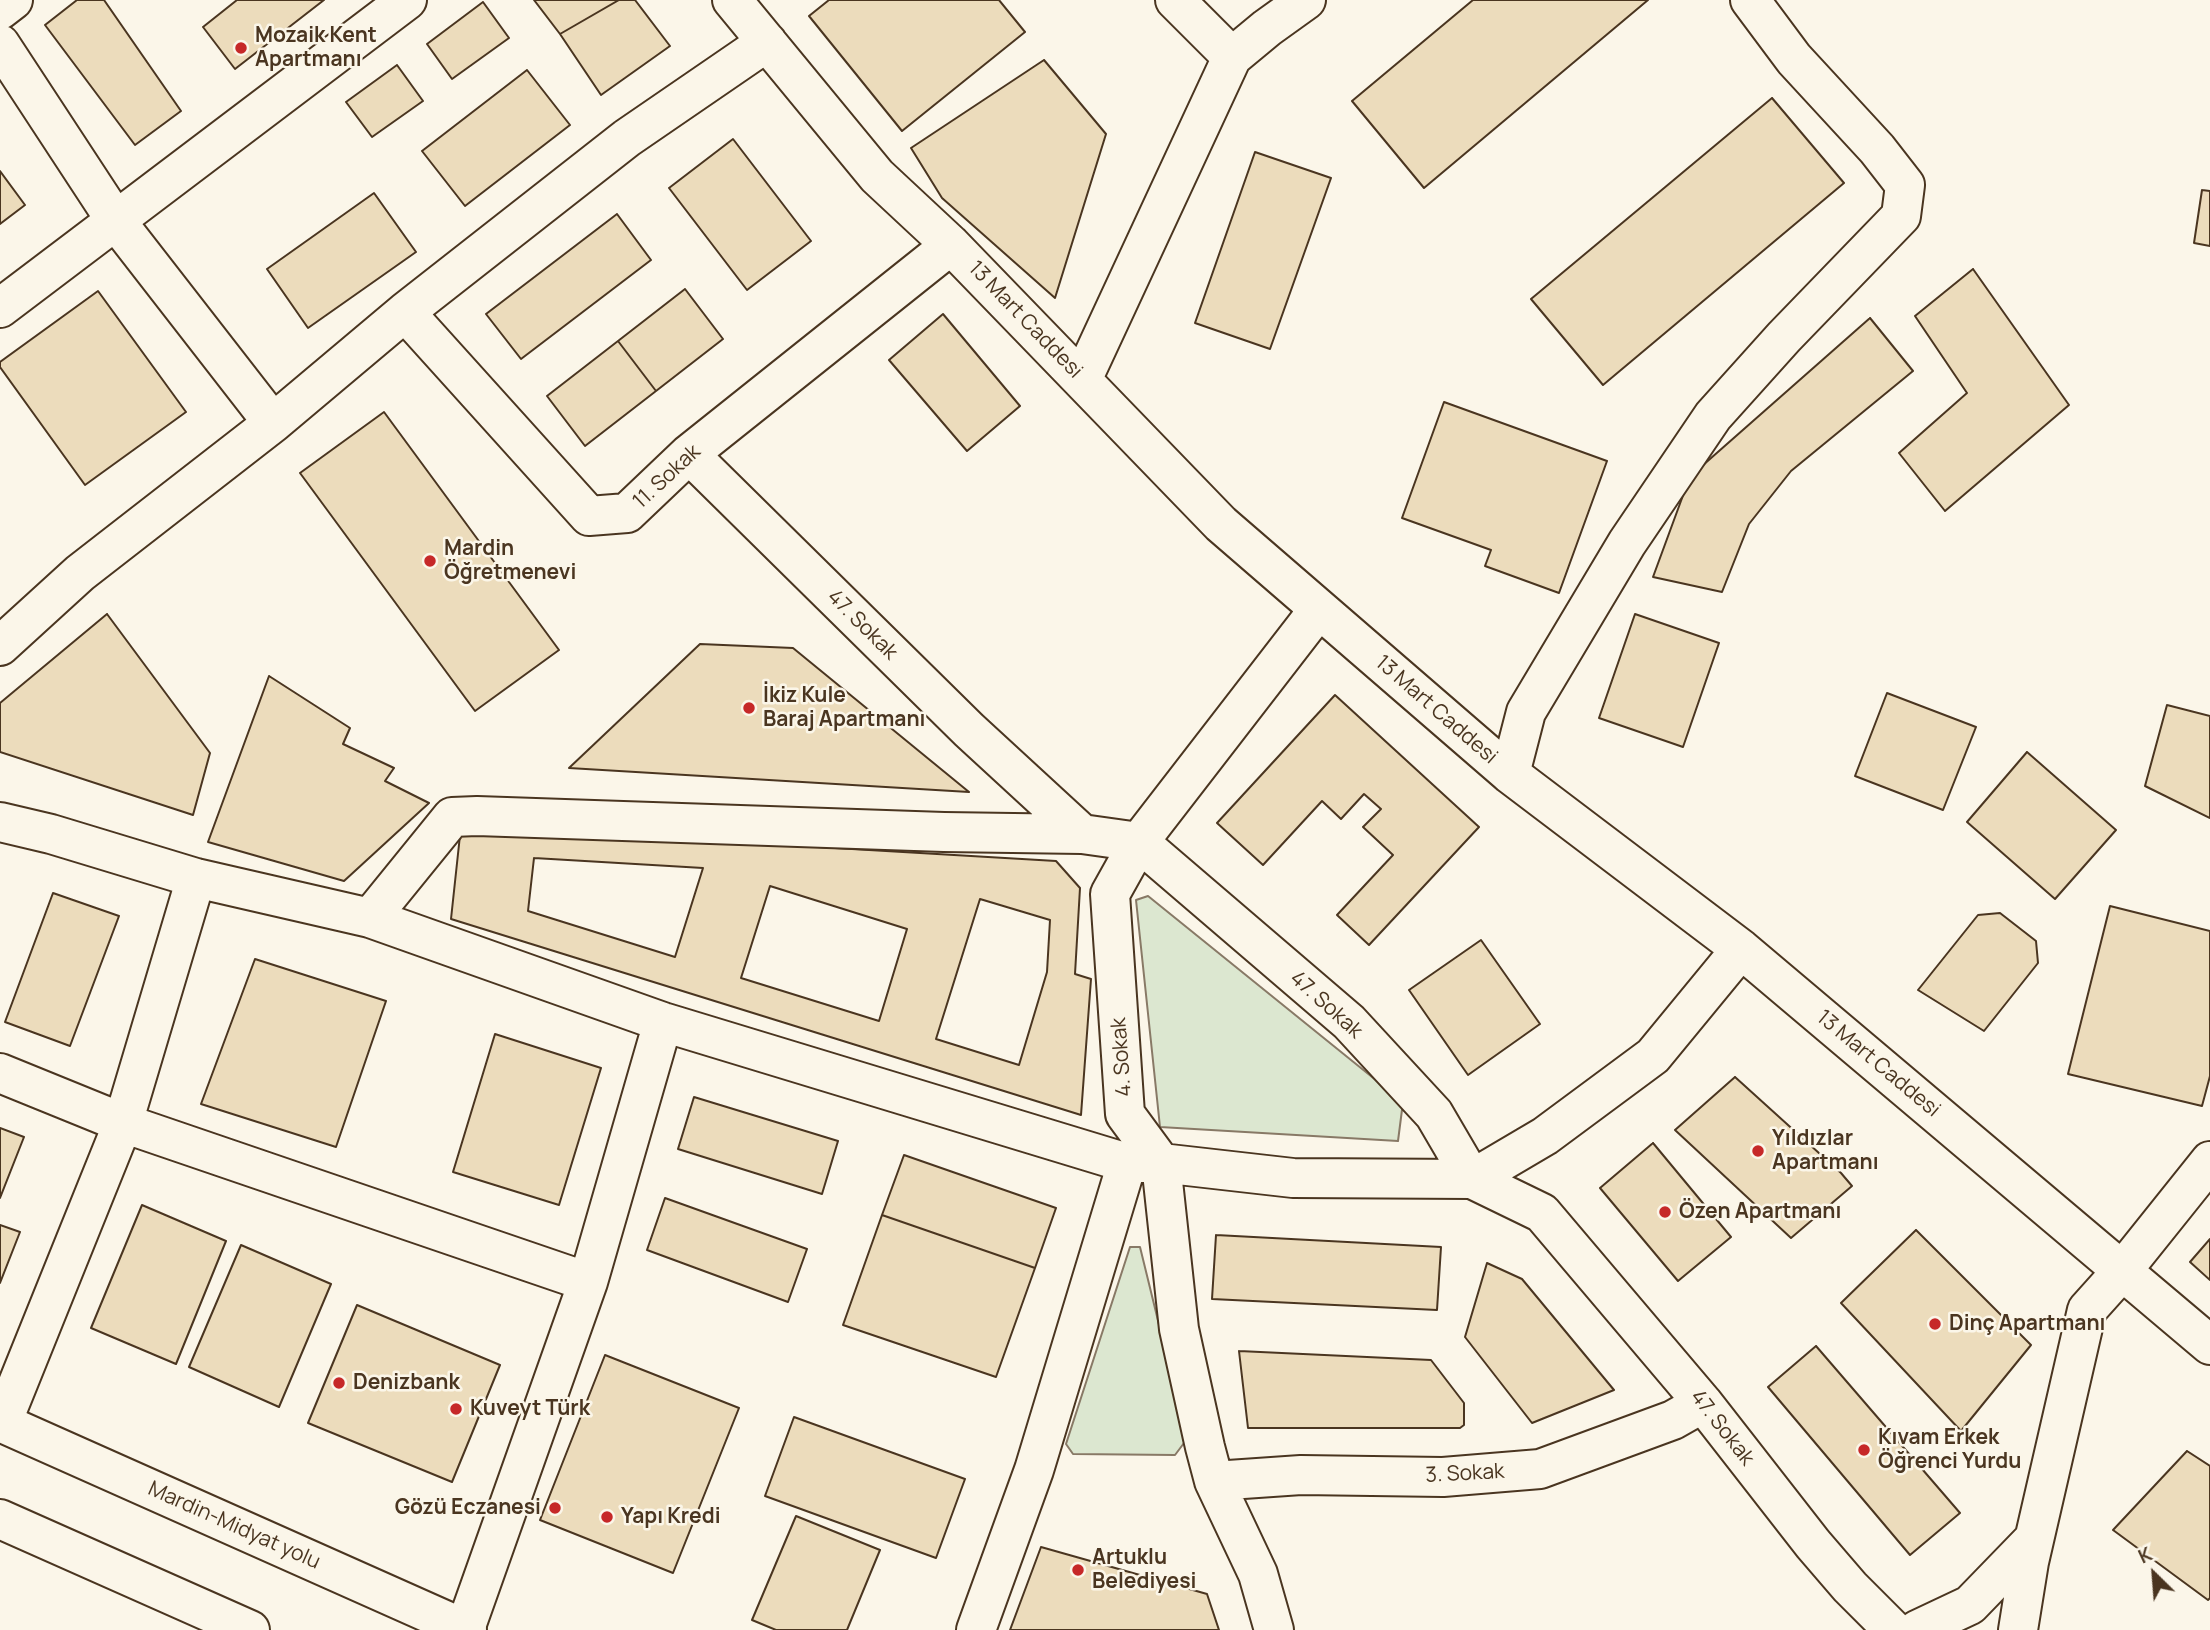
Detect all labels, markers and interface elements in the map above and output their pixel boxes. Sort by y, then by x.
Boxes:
place label: Mozaik Kent Apartmanı [255,23,377,73]
marker: Mozaik Kent Apartmanı [233,40,249,56]
street label: 13 Mart Caddesi [963,256,1087,384]
street label: 11. Sokak [628,440,706,514]
place label: Mardin Öğretmenevi [444,536,576,586]
marker: Mardin Öğretmenevi [422,553,438,569]
street label: 47. Sokak [822,585,902,665]
street label: 13 Mart Caddesi [1370,650,1502,770]
place label: İkiz Kule Baraj Apartmanı [763,683,925,733]
marker: İkiz Kule Baraj Apartmanı [741,700,757,716]
street label: 47. Sokak [1285,966,1367,1044]
street label: 13 Mart Caddesi [1811,1005,1945,1123]
street label: 4. Sokak [1107,1017,1137,1097]
place label: Yıldızlar Apartmanı [1772,1126,1879,1176]
marker: Yıldızlar Apartmanı [1750,1143,1766,1159]
place label: Özen Apartmanı [1679,1199,1841,1225]
marker: Özen Apartmanı [1657,1204,1673,1220]
place label: Dinç Apartmanı [1949,1311,2105,1337]
marker: Dinç Apartmanı [1927,1316,1943,1332]
place label: Denizbank [353,1370,460,1396]
marker: Denizbank [331,1375,347,1391]
street label: 47. Sokak [1685,1385,1759,1471]
place label: Kuveyt Türk [470,1396,590,1422]
marker: Kuveyt Türk [448,1401,464,1417]
place label: Kıvam Erkek Öğrenci Yurdu [1878,1425,2021,1475]
marker: Kıvam Erkek Öğrenci Yurdu [1856,1442,1872,1458]
street label: 3. Sokak [1425,1459,1505,1489]
street label: Mardin-Midyat yolu [144,1477,324,1575]
place label: Gözü Eczanesi [395,1495,541,1521]
marker: Gözü Eczanesi [547,1500,563,1516]
place label: Yapı Kredi [621,1504,721,1530]
marker: Yapı Kredi [599,1509,615,1525]
north arrow [2119,1539,2189,1609]
text: K [2134,1541,2156,1569]
place label: Artuklu Belediyesi [1092,1545,1197,1595]
marker: Artuklu Belediyesi [1070,1562,1086,1578]

